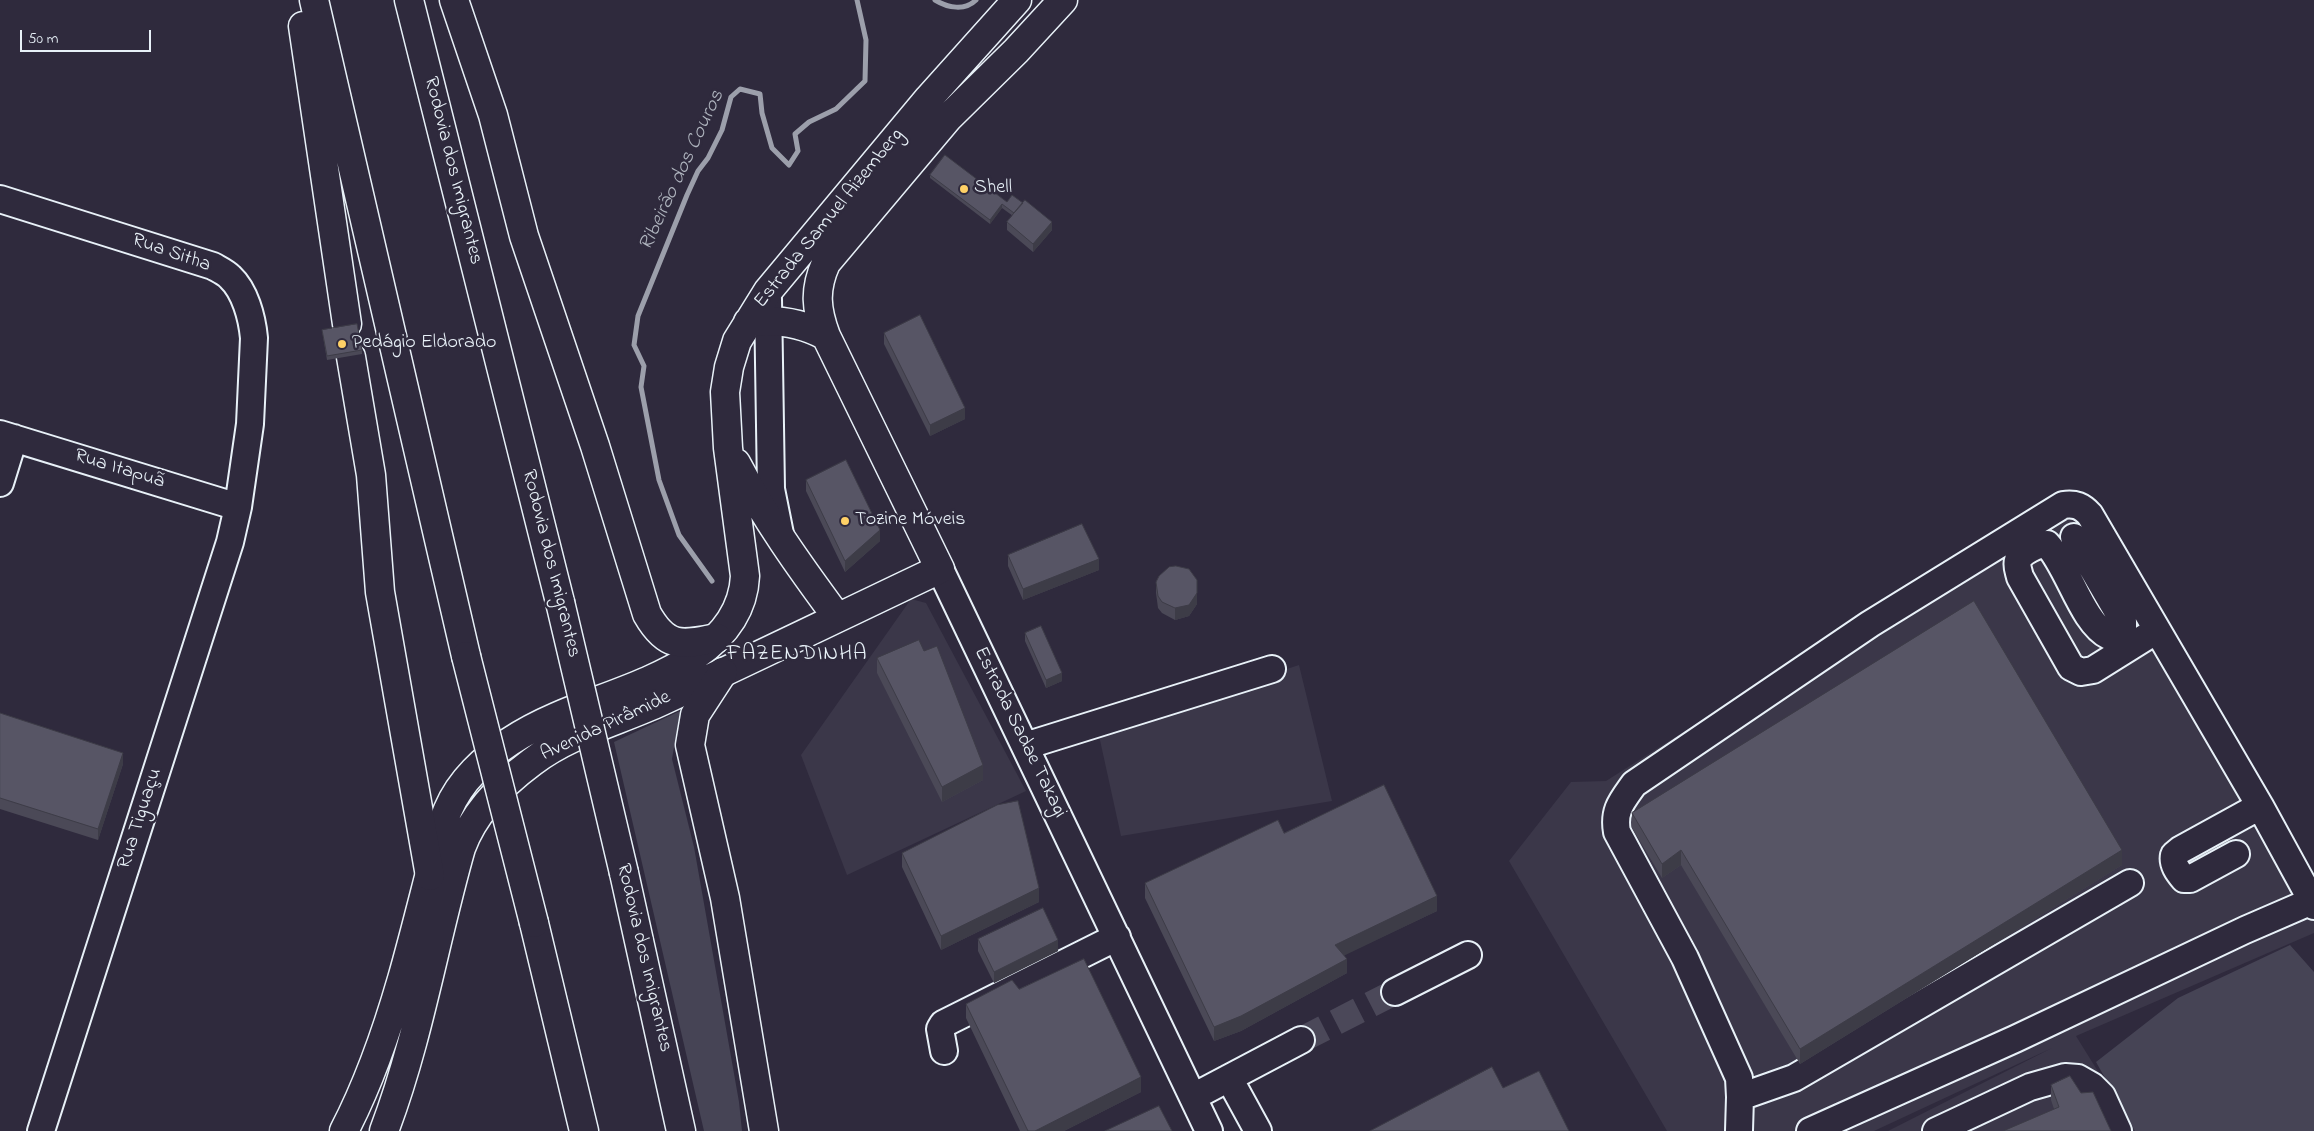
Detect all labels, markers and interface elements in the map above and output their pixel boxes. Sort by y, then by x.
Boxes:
scale bar [22,20,154,52]
text: 50 m [28,28,58,50]
street label: Rodovia dos Imigrantes [417,75,487,267]
water label: Ribeirão dos Couros [635,87,731,255]
street label: Estrada Samuel Aizemberg [750,124,910,314]
place label: Shell [974,177,1012,201]
marker: Shell [958,183,970,195]
street label: Rua Sitha [128,229,214,279]
place label: Pedágio Eldorado [352,332,496,356]
marker: Pedágio Eldorado [336,338,348,350]
street label: Rua Itapuã [71,445,167,495]
street label: Rodovia dos Imigrantes [515,468,585,660]
place label: Tozine Móveis [855,509,965,533]
marker: Tozine Móveis [839,515,851,527]
district label: FAZENDINHA [725,642,869,668]
street label: Estrada Sadae Takagi [967,644,1071,822]
street label: Avenida Pirâmide [537,686,675,768]
street label: Rua Tiguaçu [113,765,169,873]
street label: Rodovia dos Imigrantes [610,861,676,1055]

